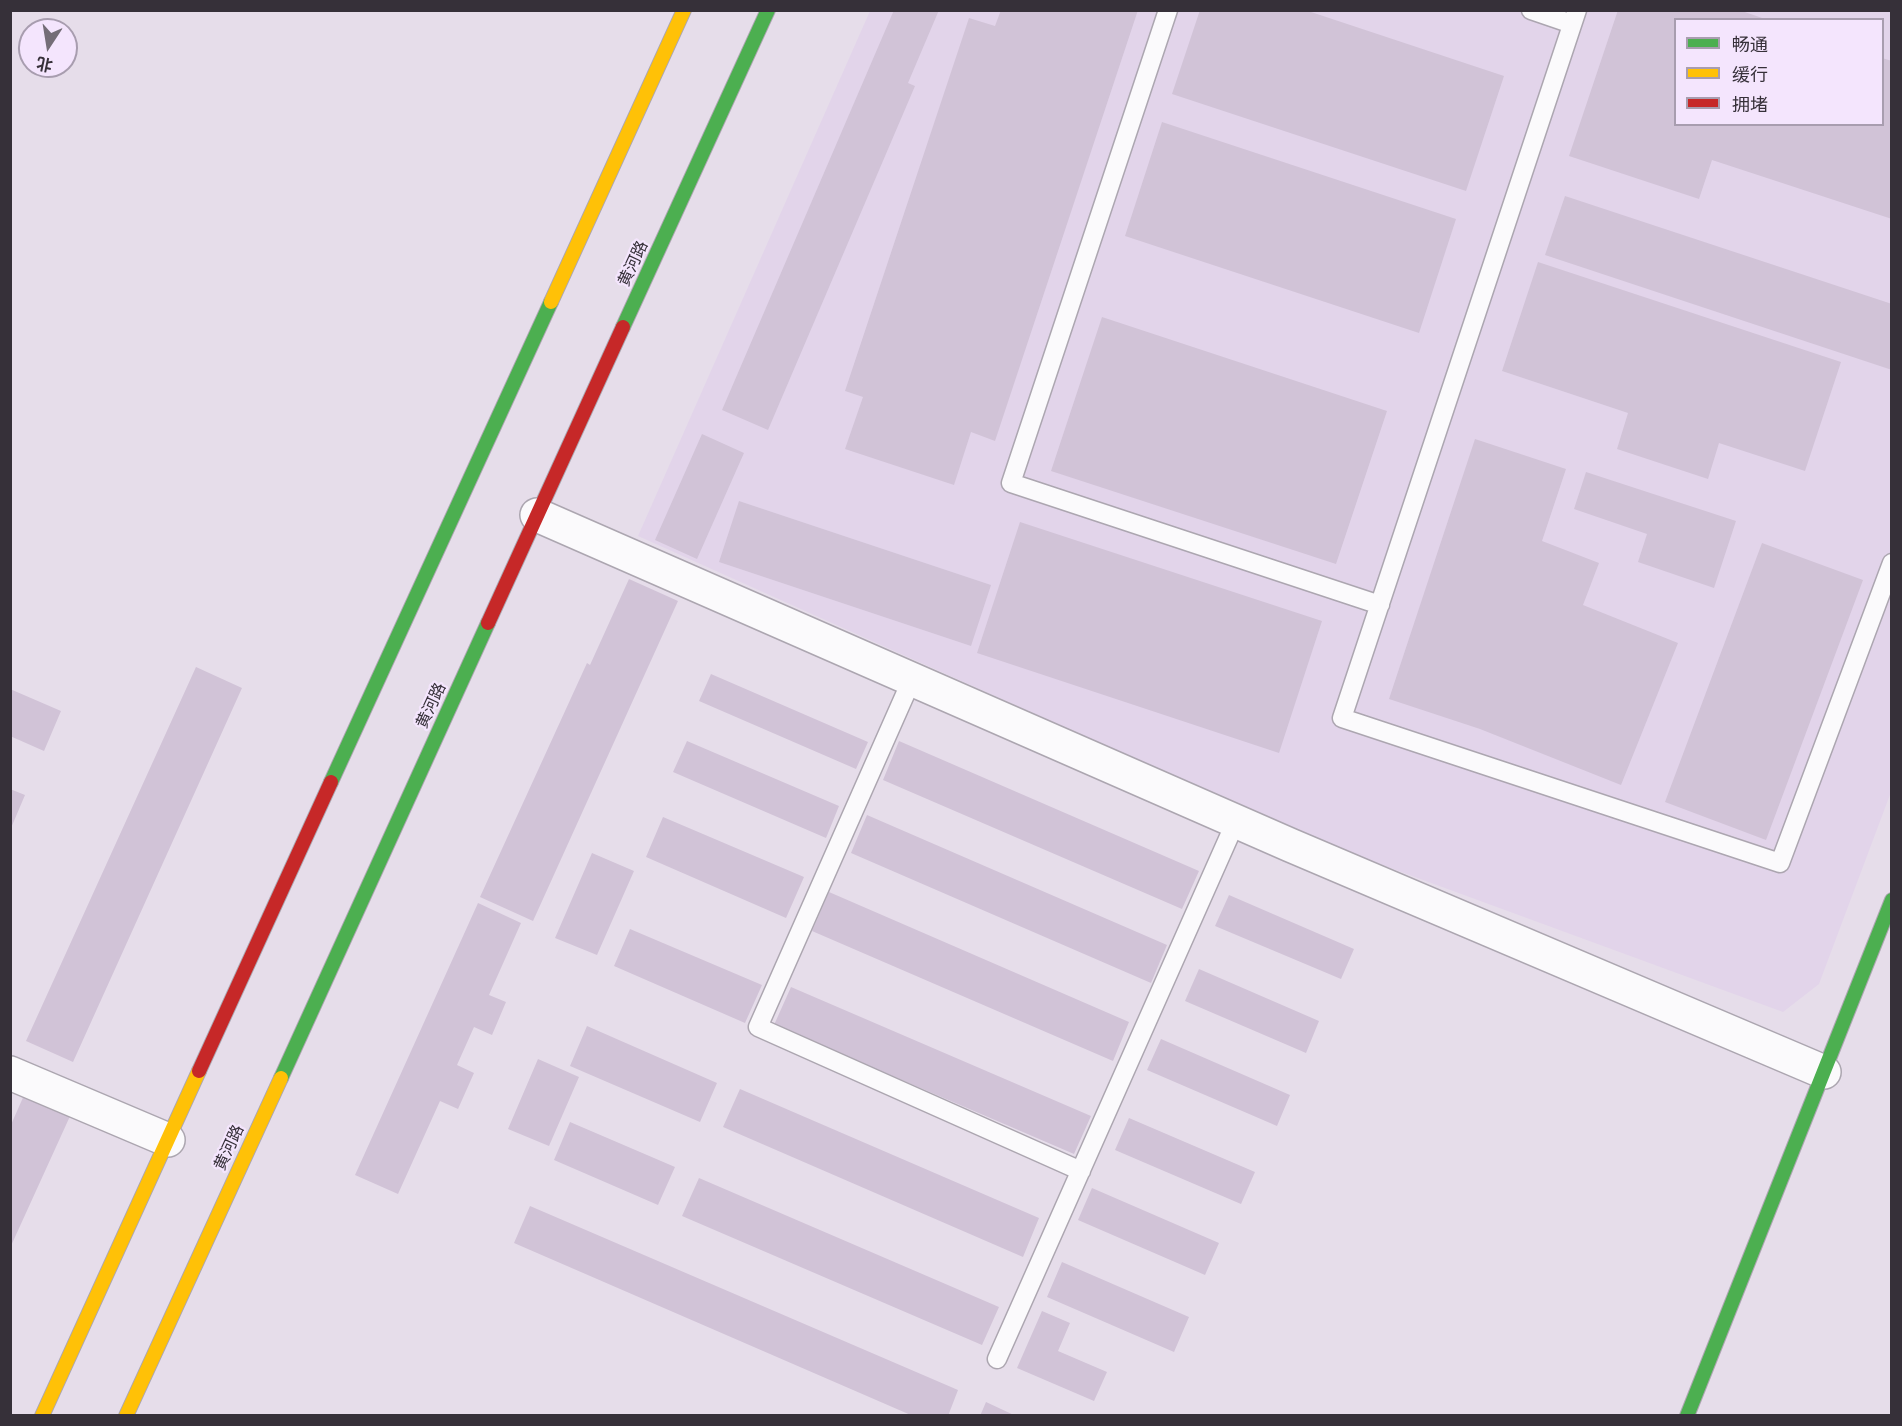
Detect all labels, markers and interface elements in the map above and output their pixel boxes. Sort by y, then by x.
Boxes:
north arrow [18,18,78,78]
legend [1674,18,1884,126]
text: 畅通 [1732,34,1768,55]
text: 北 [35,53,54,75]
text: 缓行 [1732,64,1768,85]
text: 拥堵 [1732,94,1768,115]
street label: 黄河路 [615,238,653,290]
street label: 黄河路 [413,680,451,732]
street label: 黄河路 [211,1122,249,1174]

